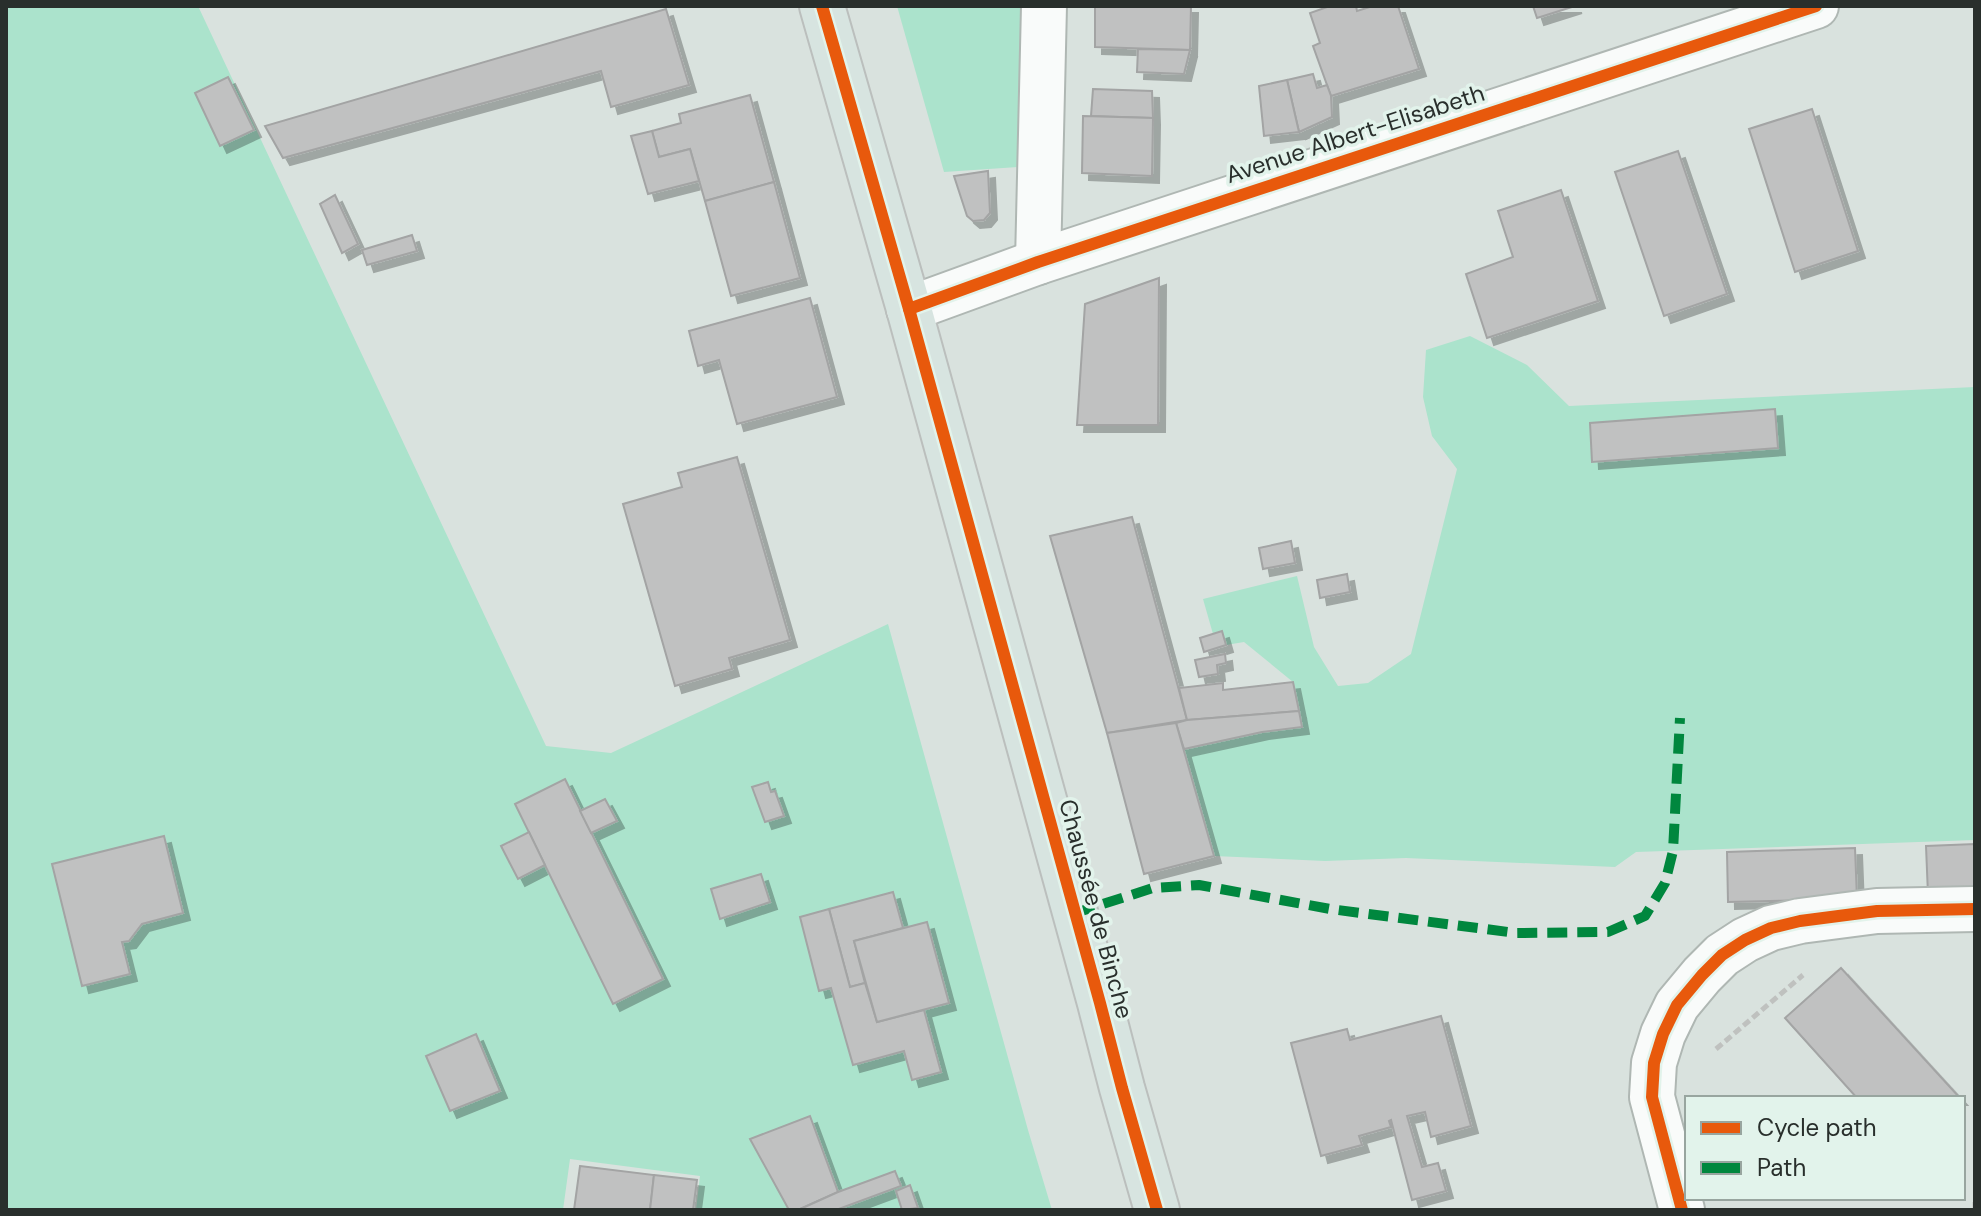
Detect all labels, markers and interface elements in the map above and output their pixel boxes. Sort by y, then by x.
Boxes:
street label: Avenue Albert-Elisabeth [1221,77,1488,190]
street label: Chaussée de Binche [1052,796,1141,1022]
legend [1685,1096,1965,1200]
text: Cycle path [1757,1112,1876,1143]
text: Path [1757,1152,1806,1183]

